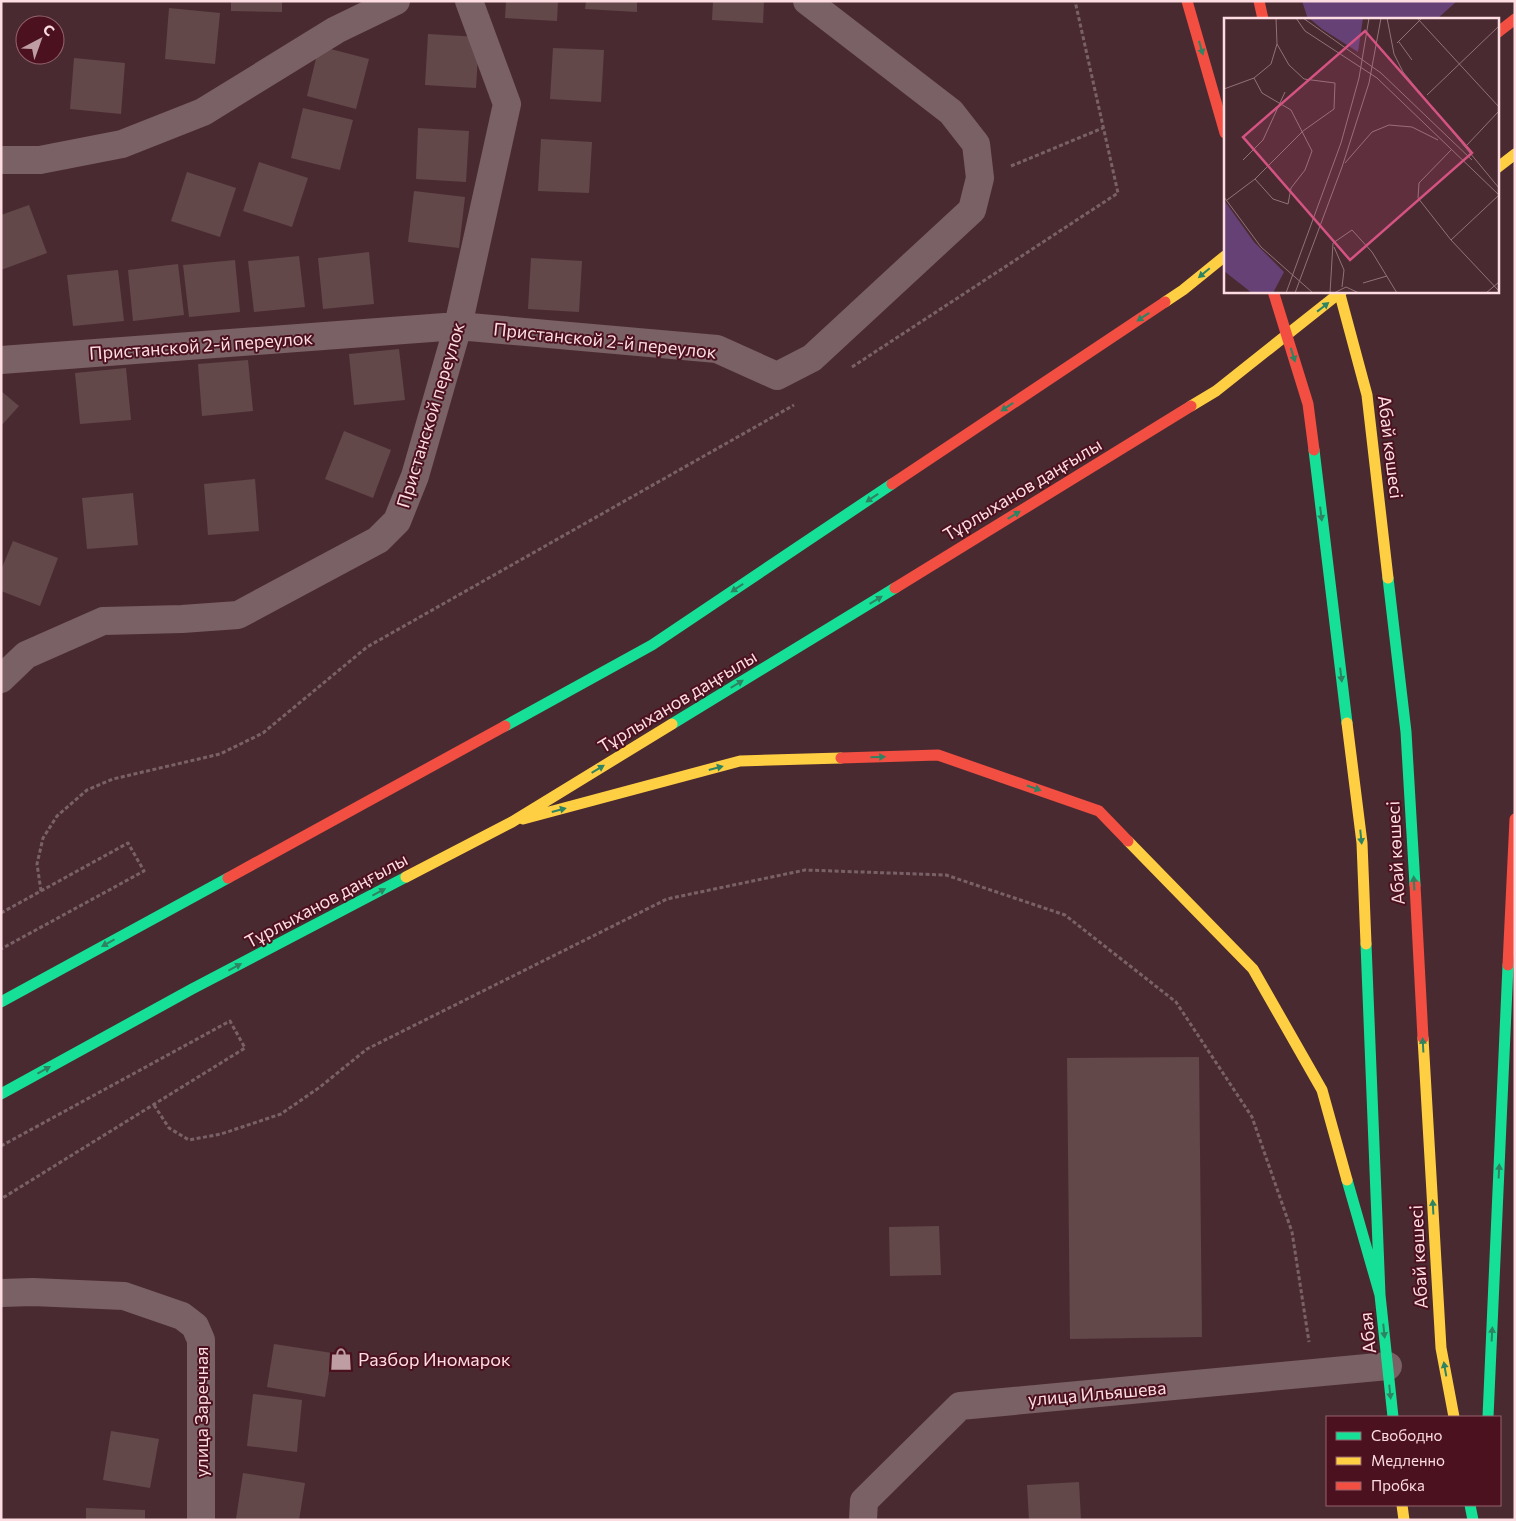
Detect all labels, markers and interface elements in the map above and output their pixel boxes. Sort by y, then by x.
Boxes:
north arrow [15,15,65,65]
inset map [1224,18,1498,292]
text: С [40,20,58,39]
one-way arrow [1197,41,1205,56]
one-way arrow [1198,267,1211,278]
one-way arrow [1316,301,1329,312]
one-way arrow [1136,312,1149,322]
street label: Пристанской 2-й переулок [492,317,718,363]
street label: Пристанской переулок [391,319,469,510]
street label: Пристанской 2-й переулок [88,326,314,364]
one-way arrow [1289,347,1297,362]
street label: Абай көшесі [1374,394,1408,500]
one-way arrow [1001,402,1014,412]
street label: Тұрлыханов даңғылы [939,433,1105,545]
one-way arrow [866,493,879,502]
one-way arrow [1317,506,1325,522]
one-way arrow [1008,510,1021,519]
one-way arrow [730,583,744,593]
one-way arrow [869,595,882,604]
street label: Тұрлыханов даңғылы [594,645,760,757]
one-way arrow [1337,668,1345,684]
one-way arrow [730,680,744,689]
one-way arrow [870,753,886,761]
one-way arrow [709,763,724,771]
one-way arrow [592,765,605,774]
one-way arrow [1027,785,1042,793]
street label: Абай көшесі [1381,800,1409,906]
one-way arrow [552,805,567,813]
one-way arrow [1357,829,1365,845]
street label: Тұрлыханов даңғылы [241,848,411,952]
one-way arrow [1410,875,1418,891]
one-way arrow [372,888,386,896]
one-way arrow [101,939,115,947]
one-way arrow [228,963,242,971]
one-way arrow [1419,1037,1427,1053]
one-way arrow [37,1066,51,1075]
one-way arrow [1496,1163,1504,1179]
one-way arrow [1428,1199,1436,1215]
street label: Абай көшесі [1404,1204,1432,1310]
street label: Абая [1354,1311,1380,1355]
one-way arrow [1380,1323,1388,1339]
one-way arrow [1488,1325,1496,1341]
shop icon: Разбор Иномарок [328,1346,354,1372]
street label: улица Заречная [190,1347,212,1477]
place label: Разбор Иномарок [358,1348,511,1370]
one-way arrow [1441,1361,1449,1377]
street label: улица Ильяшева [1027,1376,1167,1410]
one-way arrow [1386,1384,1394,1400]
legend [1326,1416,1501,1506]
text: Свободно [1371,1426,1442,1444]
text: Медленно [1371,1451,1445,1469]
text: Пробка [1371,1476,1425,1494]

